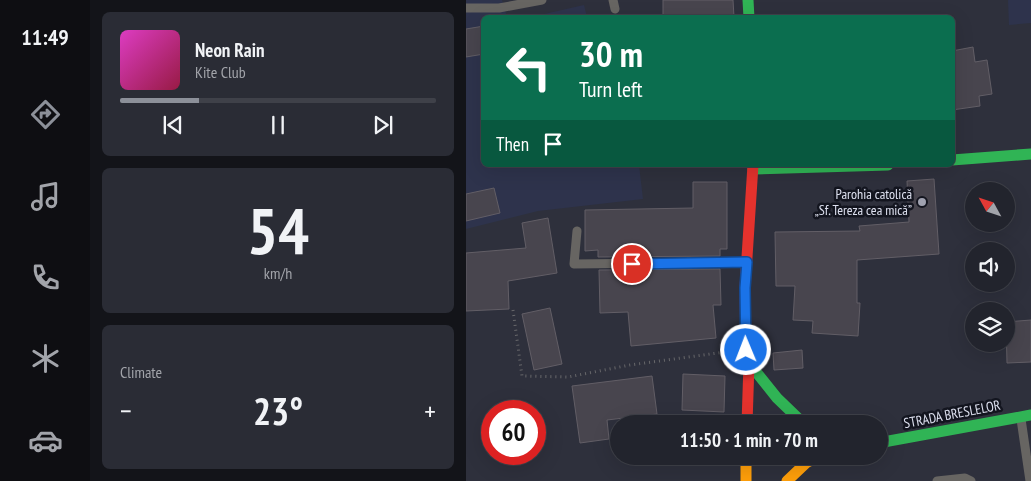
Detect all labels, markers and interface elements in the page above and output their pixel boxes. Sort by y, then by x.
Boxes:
text: 11:49 [21,23,69,51]
text: 30 m [579,31,643,77]
icon: left [496,35,561,100]
text: Neon Rain [195,38,264,62]
text: Kite Club [195,62,246,82]
text: Turn left [579,75,643,103]
icon: directions [28,97,63,132]
icon: previous [159,111,187,139]
icon: pause [264,111,292,139]
icon: next [369,111,397,139]
icon: arrive [539,130,567,158]
text: Then [496,132,529,156]
icon: music [28,179,63,214]
north arrow [965,182,1015,232]
map controls [965,182,1015,352]
place label: Parohia catolică „Sf. Tereza cea mică” [815,185,912,219]
text: 54 [247,188,309,272]
marker: Parohia catolică „Sf. Tereza cea mică” [916,196,928,208]
button: sound [965,242,1015,292]
pin [611,243,653,285]
icon: arrive [618,250,646,278]
icon: phone [28,260,63,295]
text: km/h [264,263,292,283]
button: layers [965,302,1015,352]
position arrow [719,323,771,375]
icon: climate [28,341,63,376]
text: Climate [120,362,162,382]
text: 23° [253,386,303,435]
text: − [120,392,132,429]
text: + [424,392,436,429]
street label: STRADA BRESLELOR [902,396,1002,432]
speed limit sign: 60 [481,400,546,465]
icon: car [28,423,63,458]
text: 11:50 · 1 min · 70 m [680,428,818,452]

